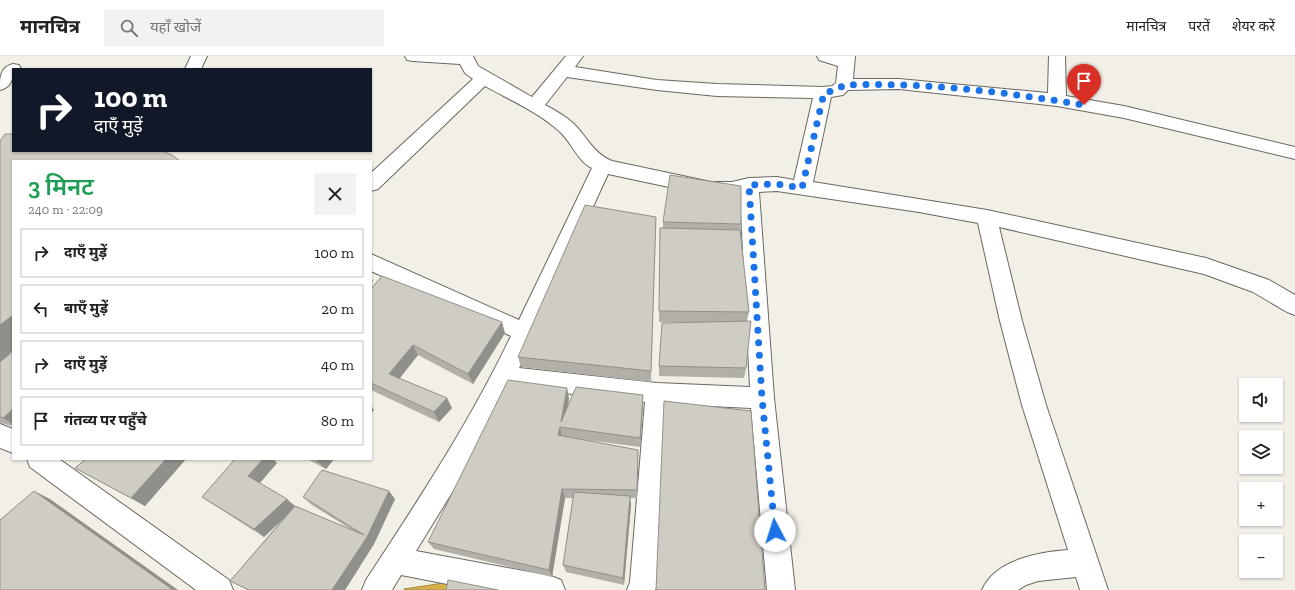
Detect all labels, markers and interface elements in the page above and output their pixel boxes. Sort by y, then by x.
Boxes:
search box [104,10,384,46]
text: मानचित्र [20,15,80,38]
icon: search [118,17,140,39]
text: यहाँ खोजें [150,18,201,36]
text: मानचित्र [1126,18,1166,35]
text: परतें [1188,18,1210,35]
text: शेयर करें [1232,18,1275,35]
pin [1067,64,1101,105]
icon: arrive [1073,70,1095,92]
text: 100 m [94,81,167,114]
icon: right [28,84,80,136]
text: दाएँ मुड़ें [94,115,143,137]
text: 3 मिनट [28,172,94,201]
button: close [314,173,356,215]
text: 240 m · 22:09 [28,202,103,217]
icon: right [30,242,52,264]
text: दाएँ मुड़ें [64,243,107,261]
text: 100 m [315,244,354,262]
icon: left [30,298,52,320]
text: बाएँ मुड़ें [64,299,108,317]
text: 20 m [321,300,354,318]
icon: right [30,354,52,376]
text: दाएँ मुड़ें [64,355,107,373]
text: 40 m [321,356,354,374]
map controls [1239,378,1283,578]
button: sound [1239,378,1283,422]
icon: arrive [30,410,52,432]
text: गंतव्य पर पहुँचे [64,411,147,429]
text: 80 m [321,412,354,430]
button: layers [1239,430,1283,474]
button: + [1239,482,1283,526]
position arrow [754,510,796,552]
button: − [1239,534,1283,578]

